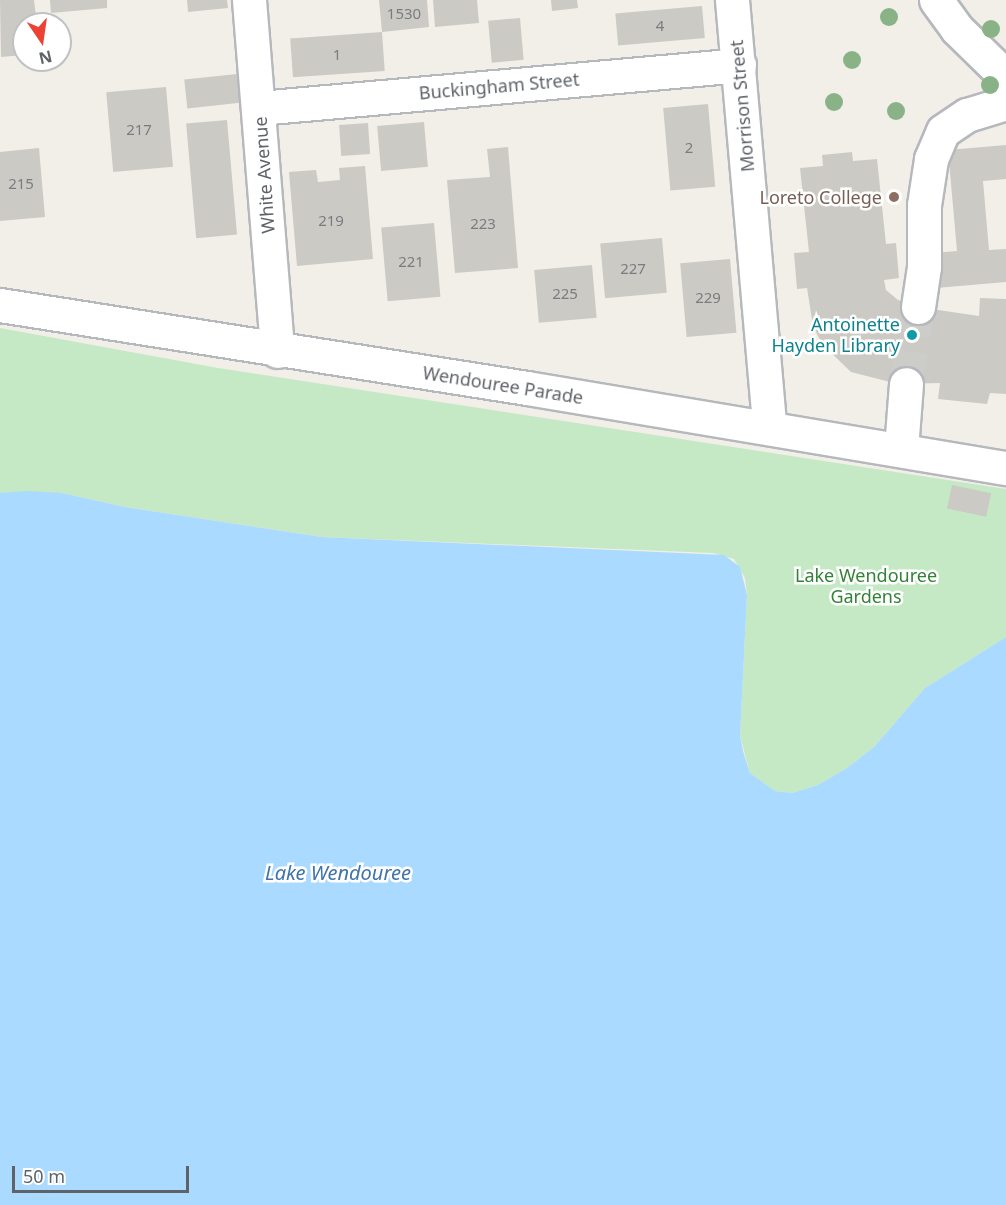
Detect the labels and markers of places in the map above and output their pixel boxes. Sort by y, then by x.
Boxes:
place label: Loreto College [759,186,882,208]
marker: Loreto College [887,190,901,204]
place label: Antoinette Hayden Library [771,314,900,356]
marker: Antoinette Hayden Library [905,328,919,342]

